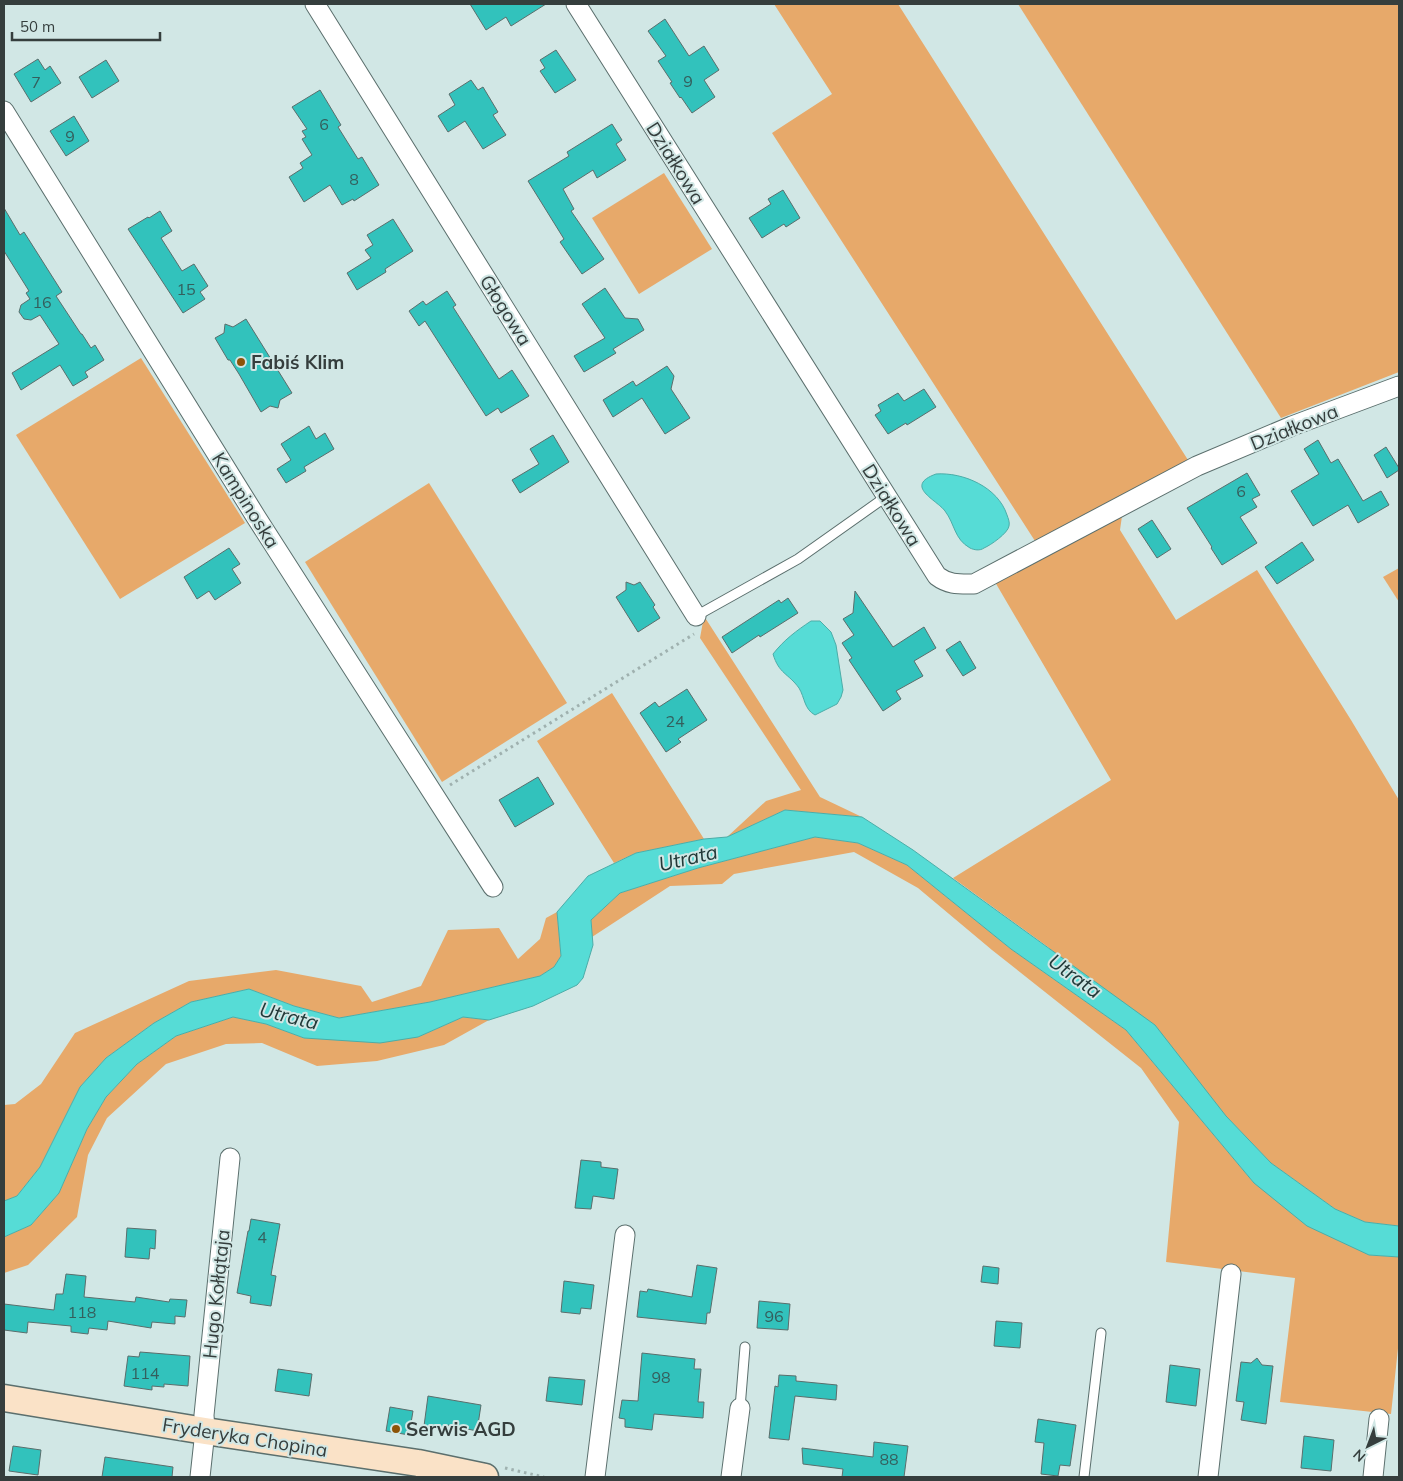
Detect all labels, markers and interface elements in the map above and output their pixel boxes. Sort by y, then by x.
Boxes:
scale bar [12,10,160,42]
text: 50 m [20,17,55,36]
house number: 9 [683,71,693,91]
house number: 7 [31,72,41,92]
house number: 6 [319,114,329,134]
street label: Działkowa [641,117,711,209]
house number: 9 [65,126,75,146]
house number: 8 [349,169,359,189]
street label: Głogowa [475,270,537,350]
house number: 15 [176,279,196,299]
house number: 16 [32,292,52,312]
place label: Fabiś Klim [251,350,344,374]
marker: Fabiś Klim [235,356,247,368]
street label: Działkowa [1247,399,1341,455]
street label: Kampinoska [207,448,285,552]
street label: Działkowa [857,459,927,551]
house number: 6 [1236,481,1246,501]
house number: 24 [665,711,685,731]
water label: Utrata [656,839,720,876]
water label: Utrata [1044,948,1107,1003]
water label: Utrata [257,996,321,1035]
house number: 4 [257,1227,267,1247]
street label: Hugo Kołłątaja [197,1228,235,1360]
house number: 118 [68,1302,96,1322]
house number: 96 [764,1306,784,1326]
house number: 114 [131,1363,160,1383]
house number: 98 [651,1367,671,1387]
street label: Fryderyka Chopina [161,1412,329,1462]
place label: Serwis AGD [406,1417,516,1441]
north arrow [1343,1421,1393,1471]
marker: Serwis AGD [390,1423,402,1435]
text: N [1349,1445,1369,1466]
house number: 88 [879,1449,899,1469]

